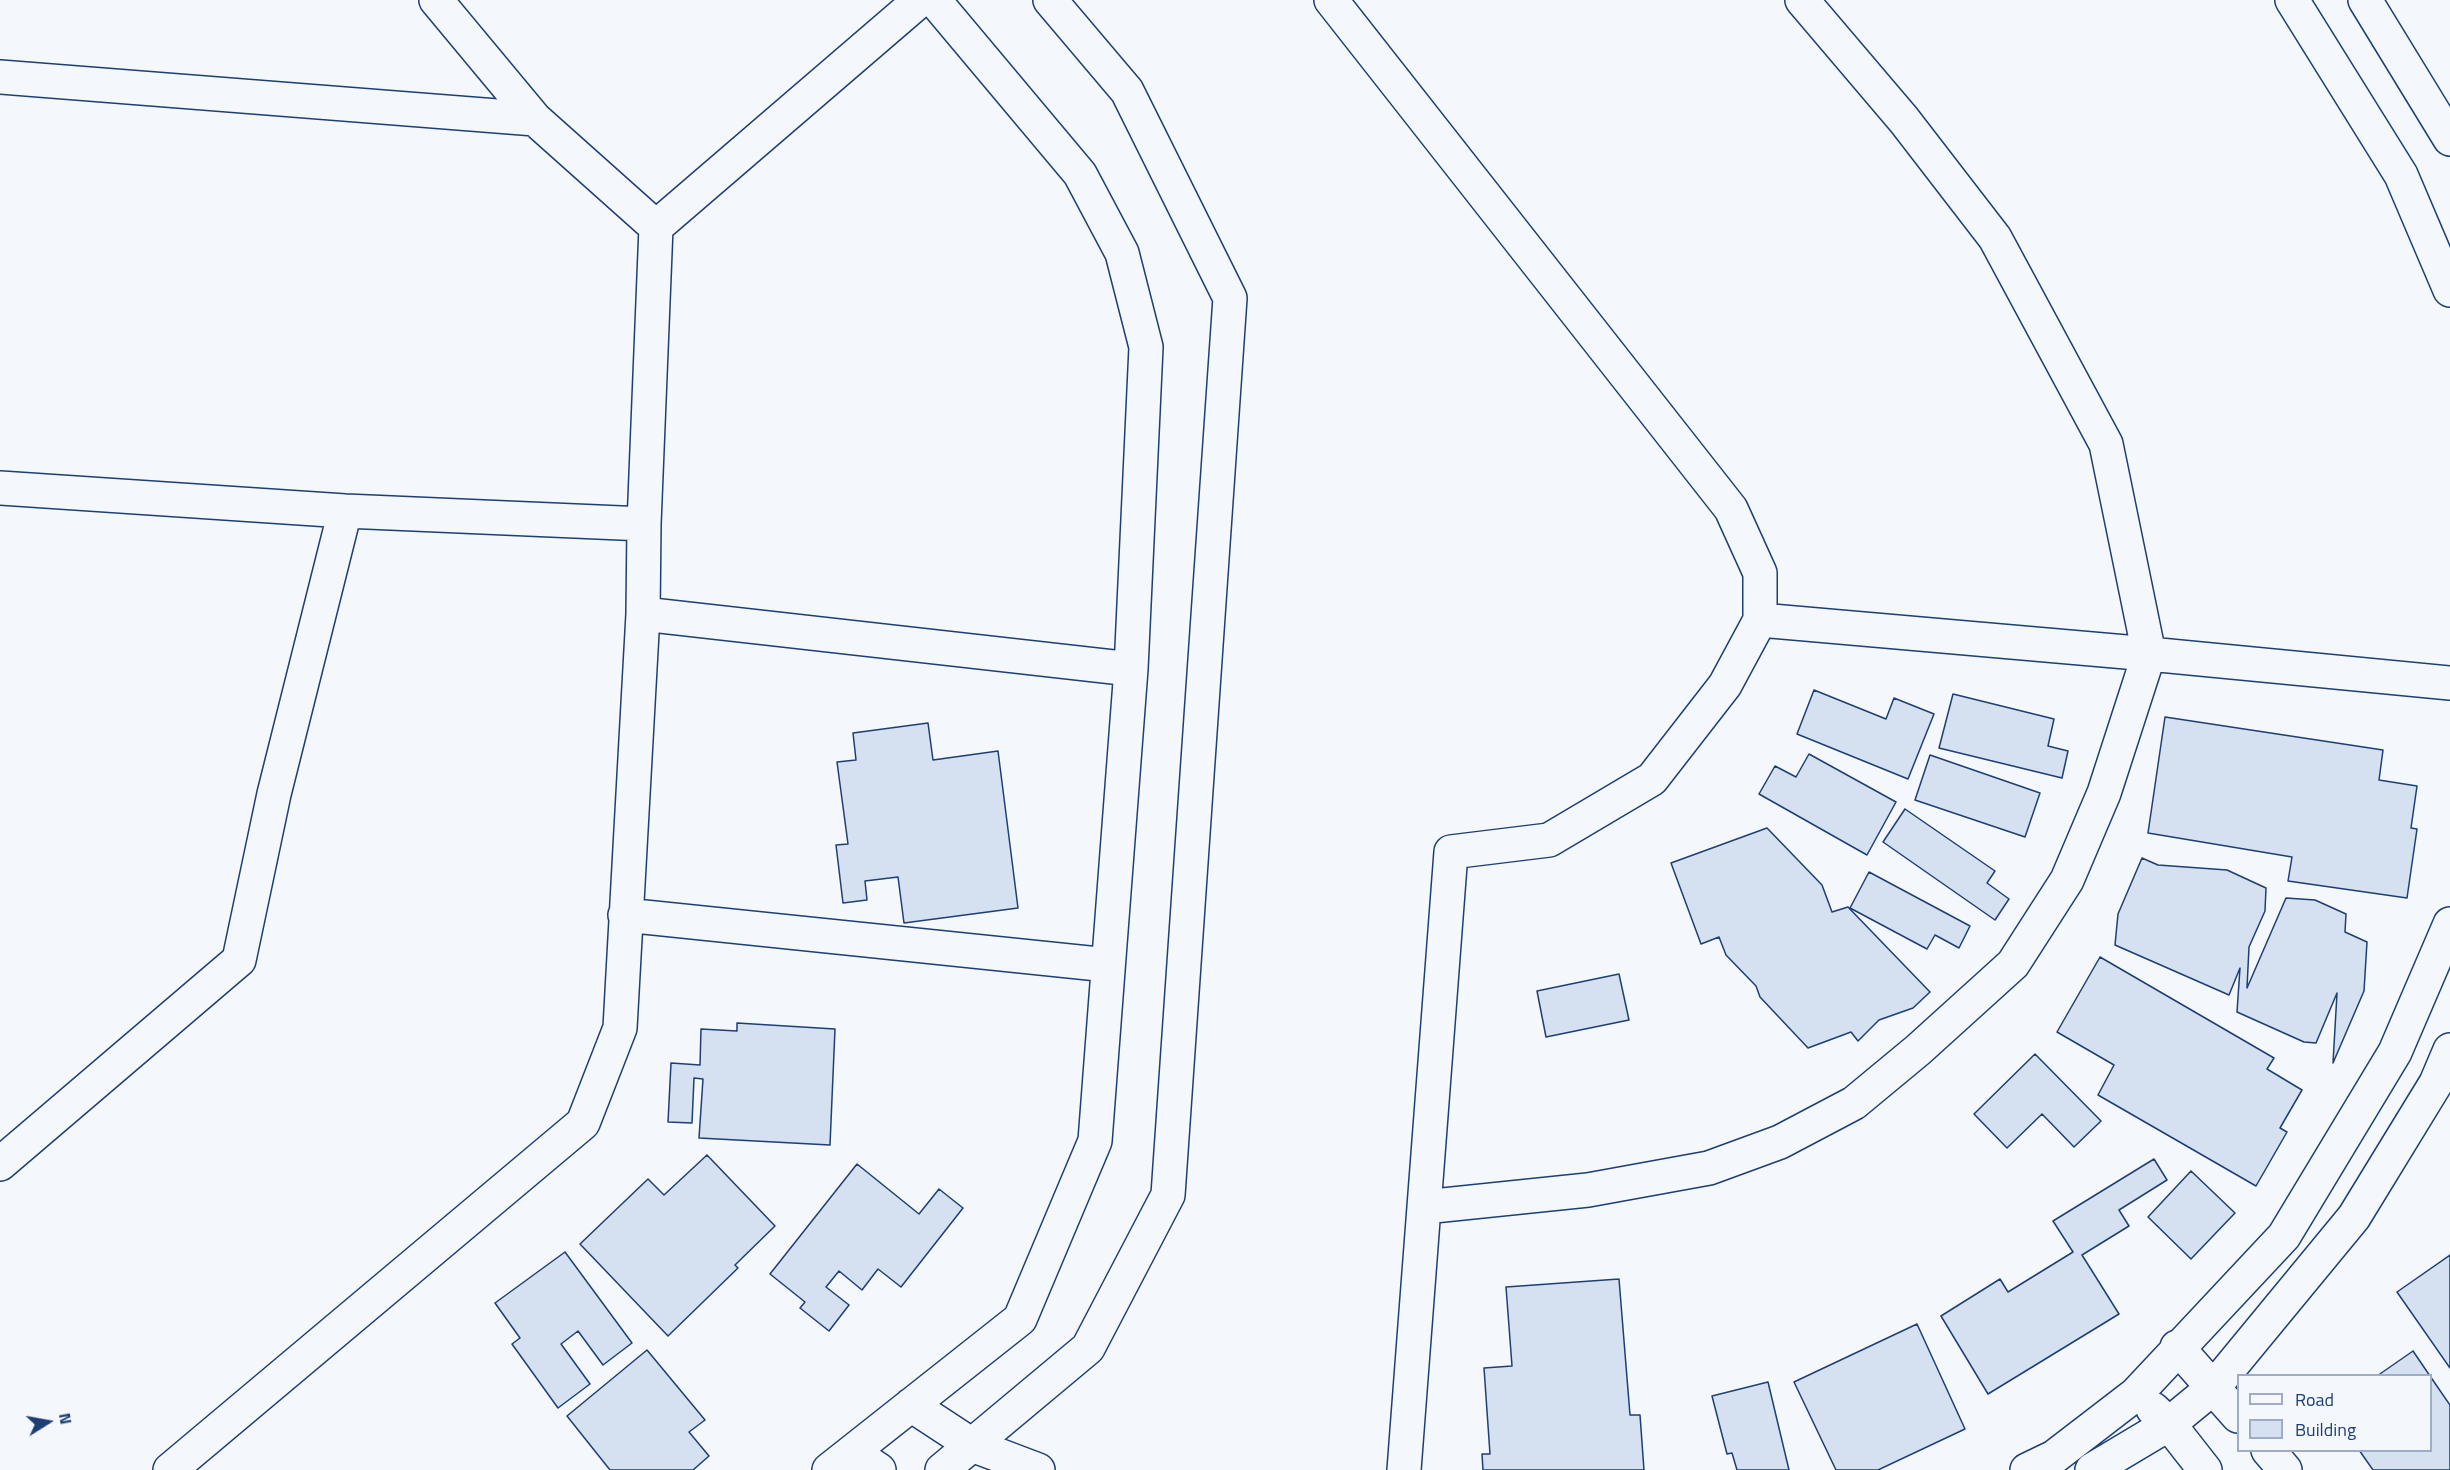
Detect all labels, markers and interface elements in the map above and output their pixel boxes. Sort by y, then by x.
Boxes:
legend [2237,1374,2432,1452]
text: Road [2295,1386,2334,1413]
north arrow [18,1392,78,1452]
text: N [53,1411,79,1426]
text: Building [2295,1416,2356,1443]

